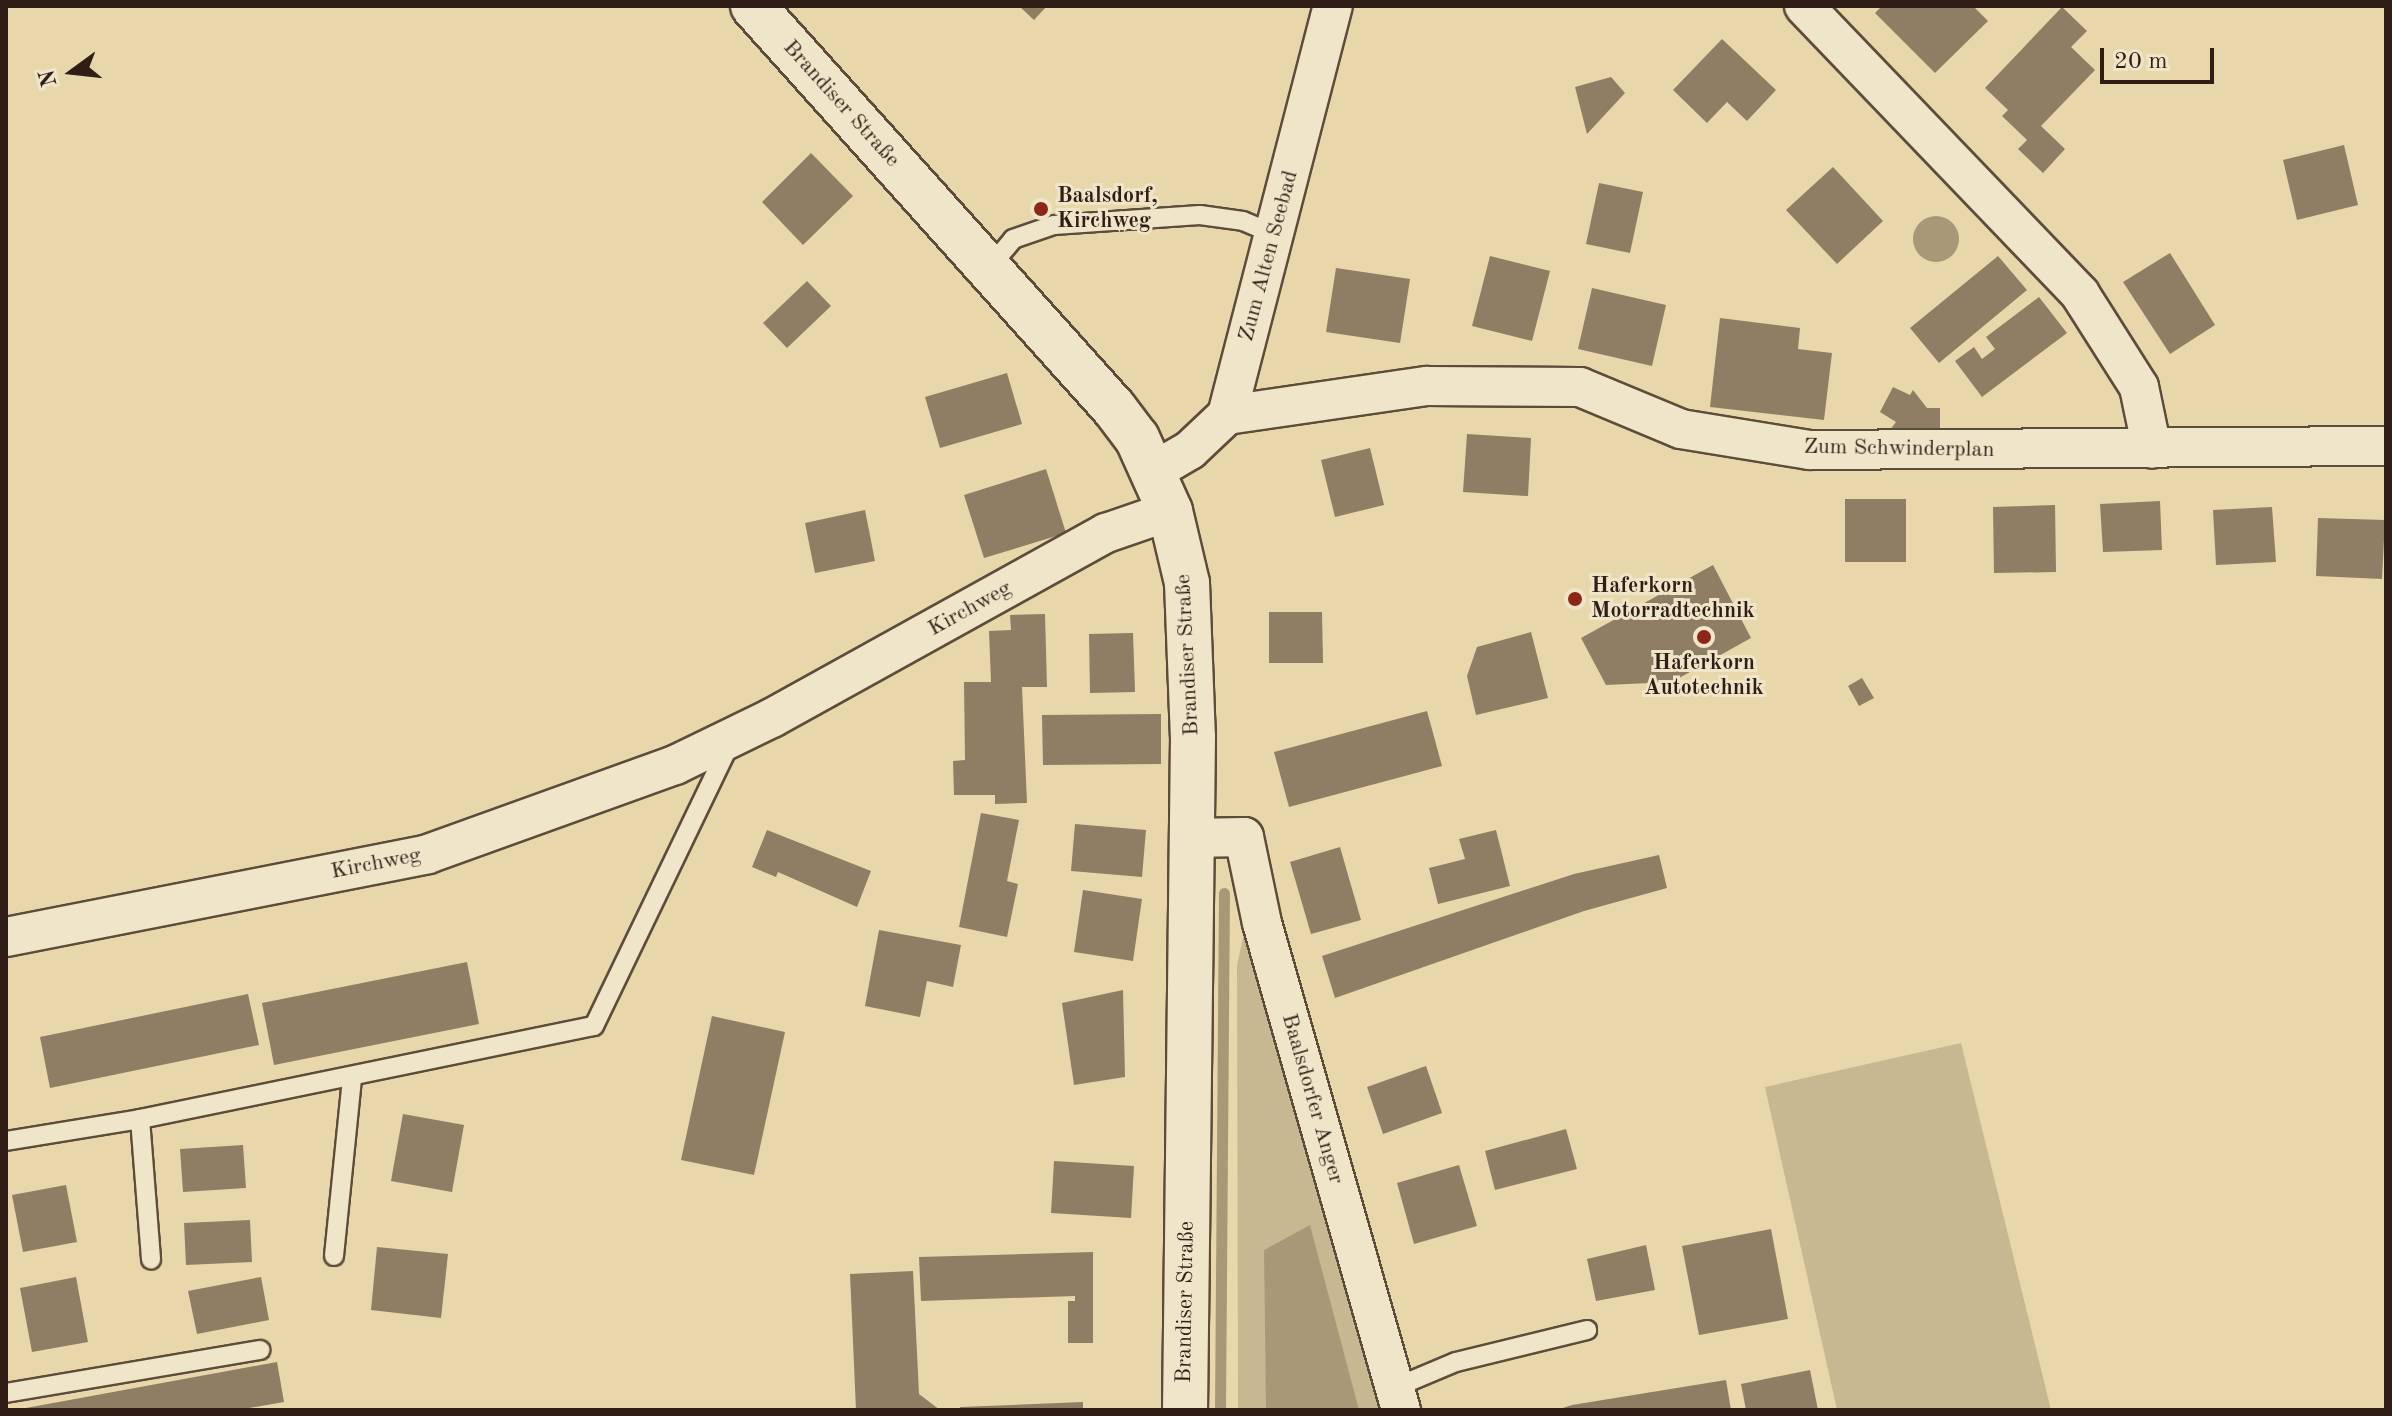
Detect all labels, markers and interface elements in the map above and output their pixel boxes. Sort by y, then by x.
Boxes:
north arrow [32,32,112,112]
scale bar [2104,32,2218,82]
street label: Brandiser Straße [777,35,905,173]
text: 20 m [2114,50,2168,74]
text: N [36,67,62,89]
street label: Zum Alten Seebad [1233,168,1305,344]
place label: Baalsdorf, Kirchweg [1057,183,1158,234]
marker: Baalsdorf, Kirchweg [1032,200,1050,218]
street label: Zum Schwinderplan [1804,434,1994,464]
street label: Brandiser Straße [1171,573,1205,737]
place label: Haferkorn Motorradtechnik [1591,573,1755,624]
street label: Kirchweg [924,575,1016,643]
marker: Haferkorn Motorradtechnik [1566,590,1584,608]
marker: Haferkorn Autotechnik [1695,628,1713,646]
place label: Haferkorn Autotechnik [1644,650,1764,702]
street label: Kirchweg [329,842,423,886]
street label: Baalsdorfer Anger [1275,1011,1349,1187]
street label: Brandiser Straße [1171,1221,1201,1383]

